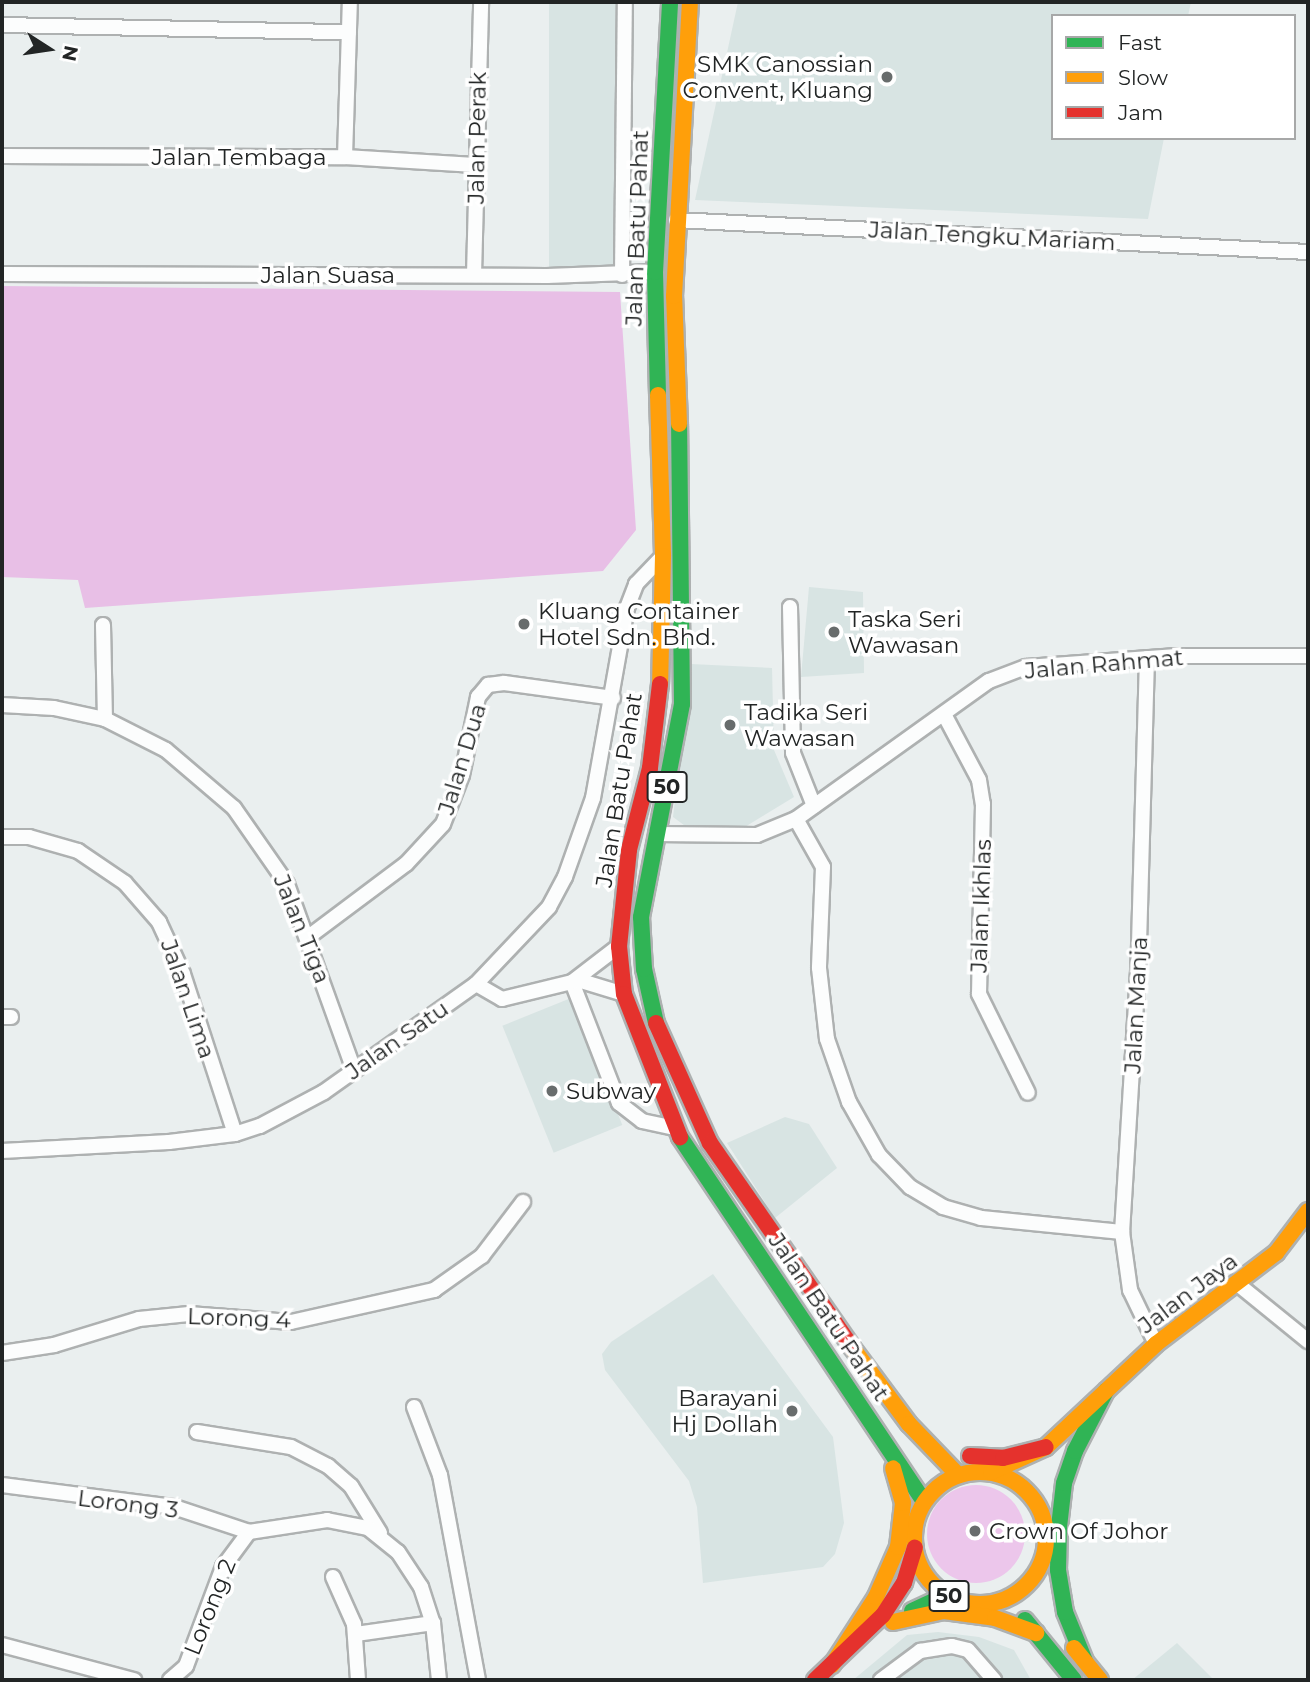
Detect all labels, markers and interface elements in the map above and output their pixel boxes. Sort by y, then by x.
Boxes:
north arrow [14,14,84,84]
legend [1051,14,1296,140]
text: Fast [1118,30,1162,55]
text: N [57,44,83,63]
place label: SMK Canossian Convent, Kluang [683,50,873,104]
text: Slow [1118,65,1168,90]
marker: SMK Canossian Convent, Kluang [879,69,895,85]
street label: Jalan Perak [462,72,492,204]
text: Jam [1118,100,1163,125]
street label: Jalan Batu Pahat [620,129,654,327]
street label: Jalan Tembaga [151,143,327,171]
street label: Jalan Tengku Mariam [868,216,1116,256]
street label: Jalan Suasa [261,261,395,289]
place label: Kluang Container Hotel Sdn. Bhd. [538,597,740,651]
place label: Taska Seri Wawasan [848,605,962,659]
marker: Kluang Container Hotel Sdn. Bhd. [516,616,532,632]
marker: Taska Seri Wawasan [826,624,842,640]
street label: Jalan Rahmat [1023,643,1185,685]
street label: Jalan Batu Pahat [590,691,648,889]
place label: Tadika Seri Wawasan [744,698,868,752]
street label: Jalan Dua [432,700,492,818]
marker: Tadika Seri Wawasan [722,717,738,733]
road number: 50 [646,770,688,804]
street label: Jalan Ikhlas [965,839,997,973]
street label: Jalan Tiga [268,870,336,988]
street label: Jalan Lima [155,936,221,1062]
street label: Jalan Manja [1119,936,1153,1074]
street label: Jalan Satu [340,995,454,1085]
place label: Subway [566,1077,656,1105]
marker: Subway [544,1083,560,1099]
street label: Jalan Batu Pahat [763,1228,895,1406]
street label: Jalan Jaya [1133,1247,1243,1339]
street label: Lorong 4 [187,1302,291,1334]
place label: Barayani Hj Dollah [672,1384,778,1438]
marker: Barayani Hj Dollah [784,1403,800,1419]
street label: Lorong 3 [76,1484,180,1524]
place label: Crown Of Johor [989,1517,1168,1545]
marker: Crown Of Johor [967,1523,983,1539]
street label: Lorong 2 [178,1555,242,1659]
road number: 50 [928,1578,970,1614]

